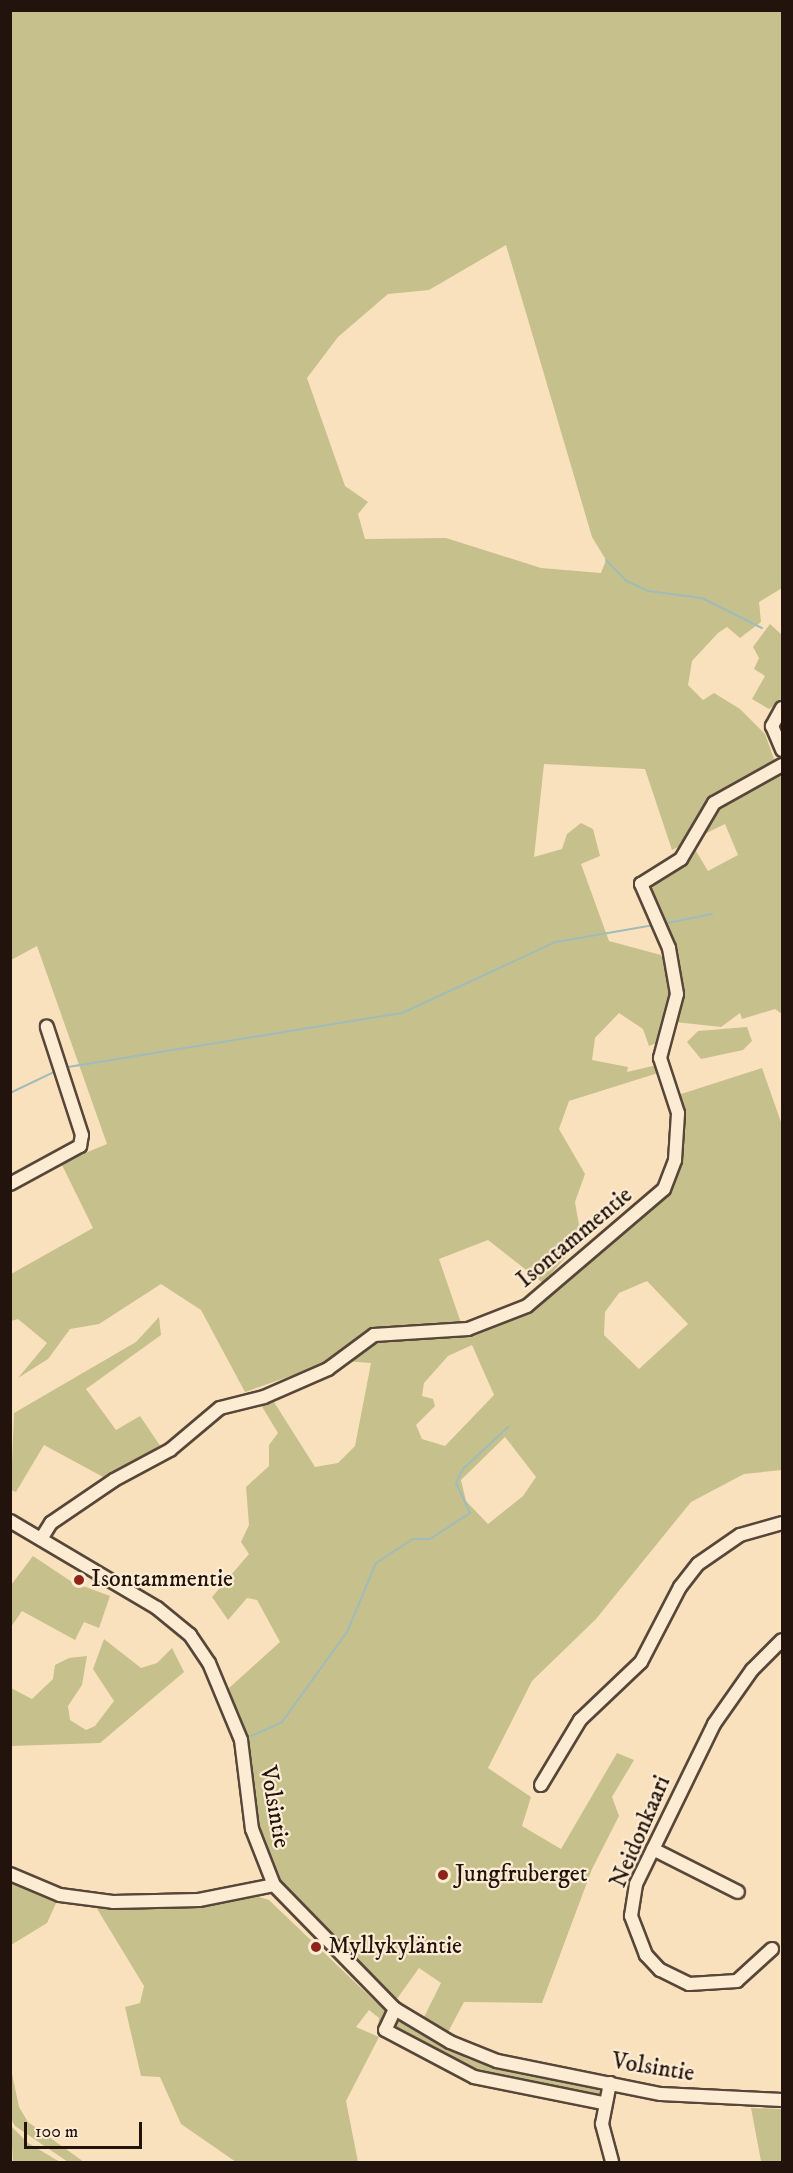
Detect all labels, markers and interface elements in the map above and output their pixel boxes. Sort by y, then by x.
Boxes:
street label: Isontammentie [511,1181,639,1295]
place label: Isontammentie [91,1566,233,1594]
marker: Isontammentie [72,1573,86,1587]
street label: Volsintie [253,1764,295,1850]
street label: Neidonkaari [605,1772,677,1892]
place label: Jungfruberget [455,1861,587,1889]
marker: Jungfruberget [436,1868,450,1882]
place label: Myllykyläntie [328,1933,462,1961]
marker: Myllykyläntie [309,1940,323,1954]
street label: Volsintie [610,2047,696,2089]
scale bar [27,2110,146,2148]
text: 100 m [35,2121,78,2143]

